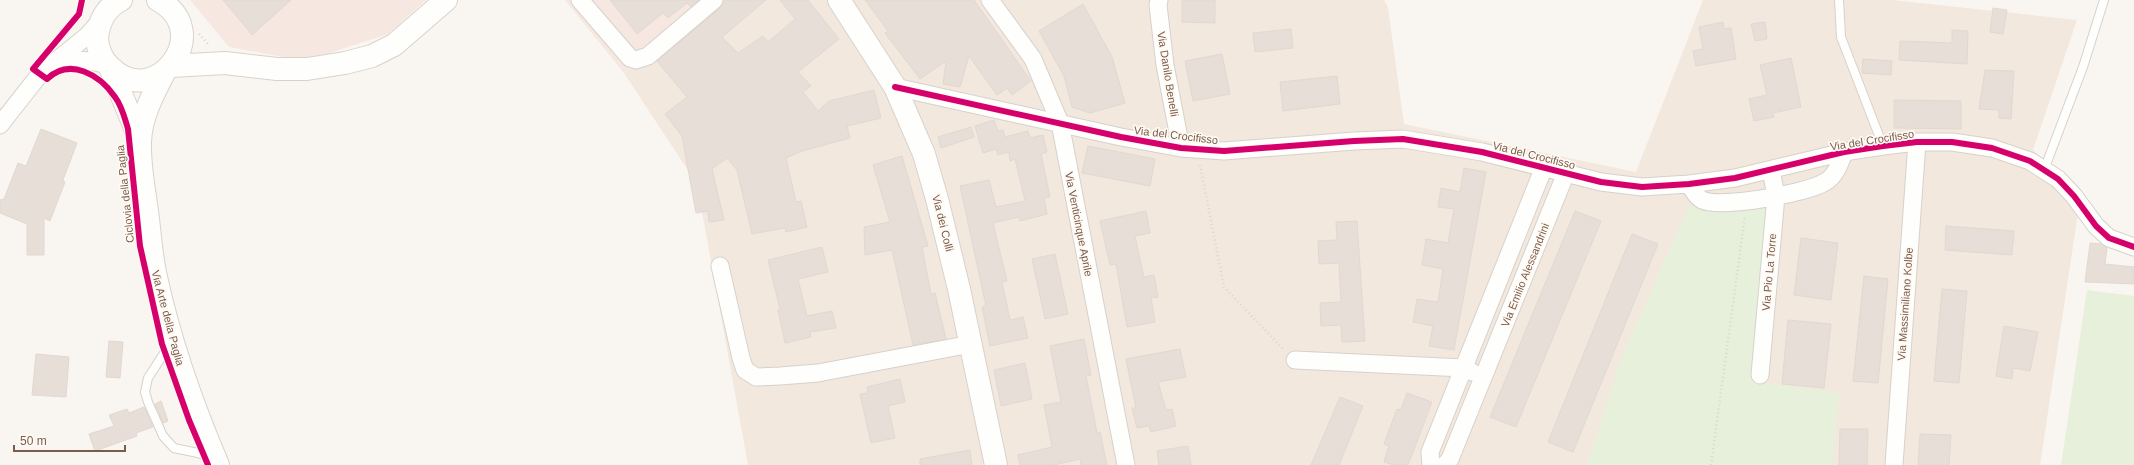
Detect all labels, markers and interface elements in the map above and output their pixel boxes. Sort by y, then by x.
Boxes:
street label: Via Danilo Benelli [1155,31,1181,117]
street label: Via del Crocifisso [1133,124,1219,146]
street label: Via del Crocifisso [1829,127,1915,153]
street label: Via del Crocifisso [1491,139,1577,171]
street label: Ciclovia della Paglia [114,144,136,244]
street label: Via Venticinque Aprile [1063,171,1095,277]
street label: Via dei Colli [930,193,956,253]
street label: Via Emilio Alessandrini [1499,221,1551,329]
street label: Via Pio La Torre [1760,233,1778,311]
street label: Via Massimiliano Kolbe [1895,247,1915,361]
street label: Via Arte della Paglia [149,269,187,368]
scale bar [14,427,125,453]
text: 50 m [20,434,47,448]

